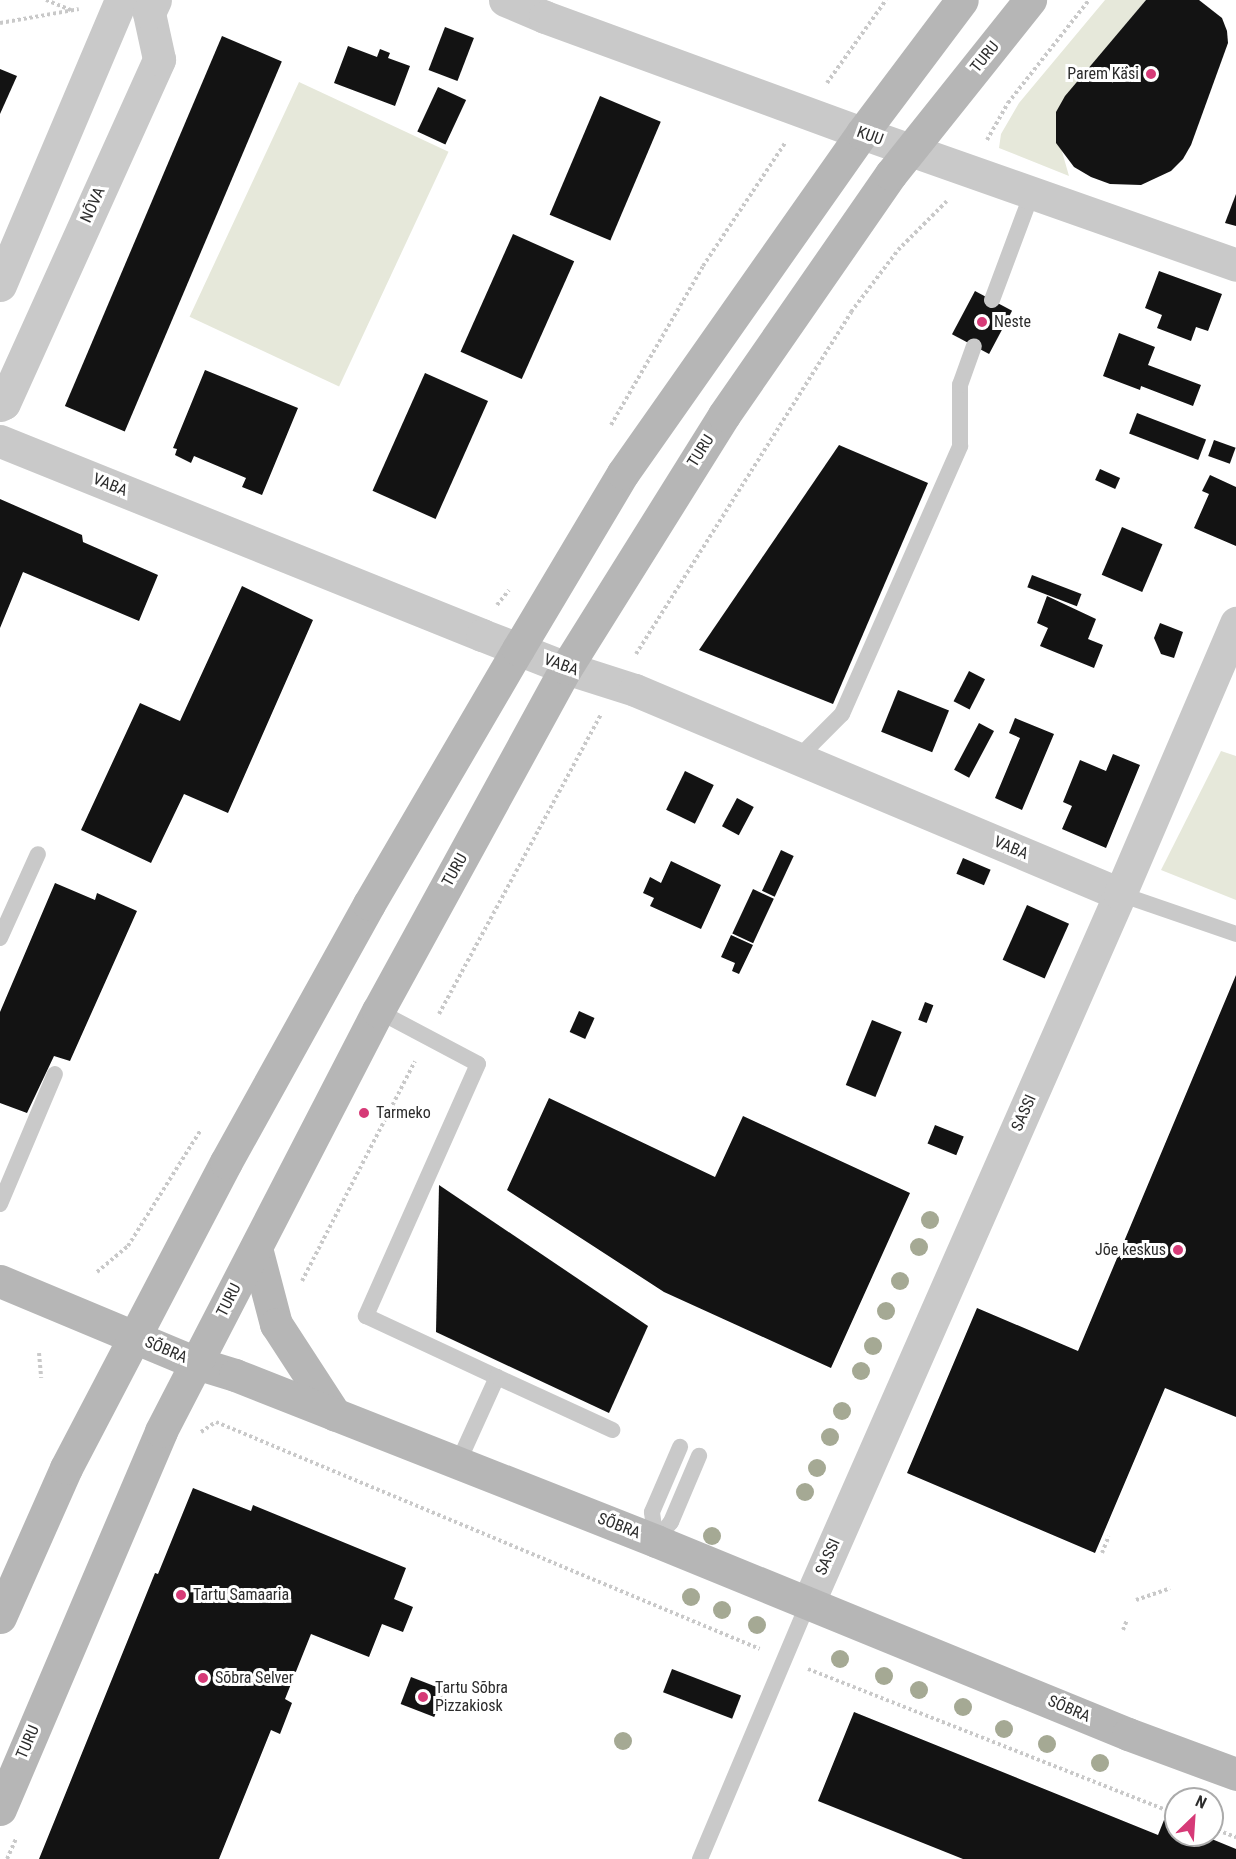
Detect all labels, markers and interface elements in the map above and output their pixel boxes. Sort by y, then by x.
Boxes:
street label: TURU [967,37,1003,77]
place label: Parem Käsi [1067,64,1139,84]
marker: Parem Käsi [1144,67,1158,81]
street label: KUU [854,122,886,150]
street label: NÕVA [77,184,109,226]
place label: Neste [994,312,1031,332]
marker: Neste [975,315,989,329]
street label: TURU [684,431,718,471]
street label: VABA [90,469,130,501]
street label: VABA [541,650,581,680]
street label: VABA [991,832,1031,864]
street label: TURU [438,850,472,890]
street label: SASSI [1007,1092,1041,1134]
place label: Tarmeko [376,1103,431,1123]
marker: Tarmeko [357,1106,371,1120]
place label: Jõe keskus [1095,1240,1166,1260]
marker: Jõe keskus [1171,1243,1185,1257]
street label: TURU [213,1280,245,1320]
street label: SÕBRA [142,1332,190,1368]
street label: SÕBRA [595,1509,643,1543]
street label: SASSI [811,1536,845,1578]
place label: Tartu Samaaria [193,1585,289,1605]
marker: Tartu Samaaria [174,1588,188,1602]
place label: Sõbra Selver [215,1668,294,1688]
marker: Sõbra Selver [196,1671,210,1685]
place label: Tartu Sõbra Pizzakiosk [435,1678,508,1716]
marker: Tartu Sõbra Pizzakiosk [416,1690,430,1704]
street label: SÕBRA [1045,1691,1093,1727]
street label: TURU [12,1722,44,1762]
north arrow [1164,1787,1224,1847]
text: N [1193,1791,1209,1813]

